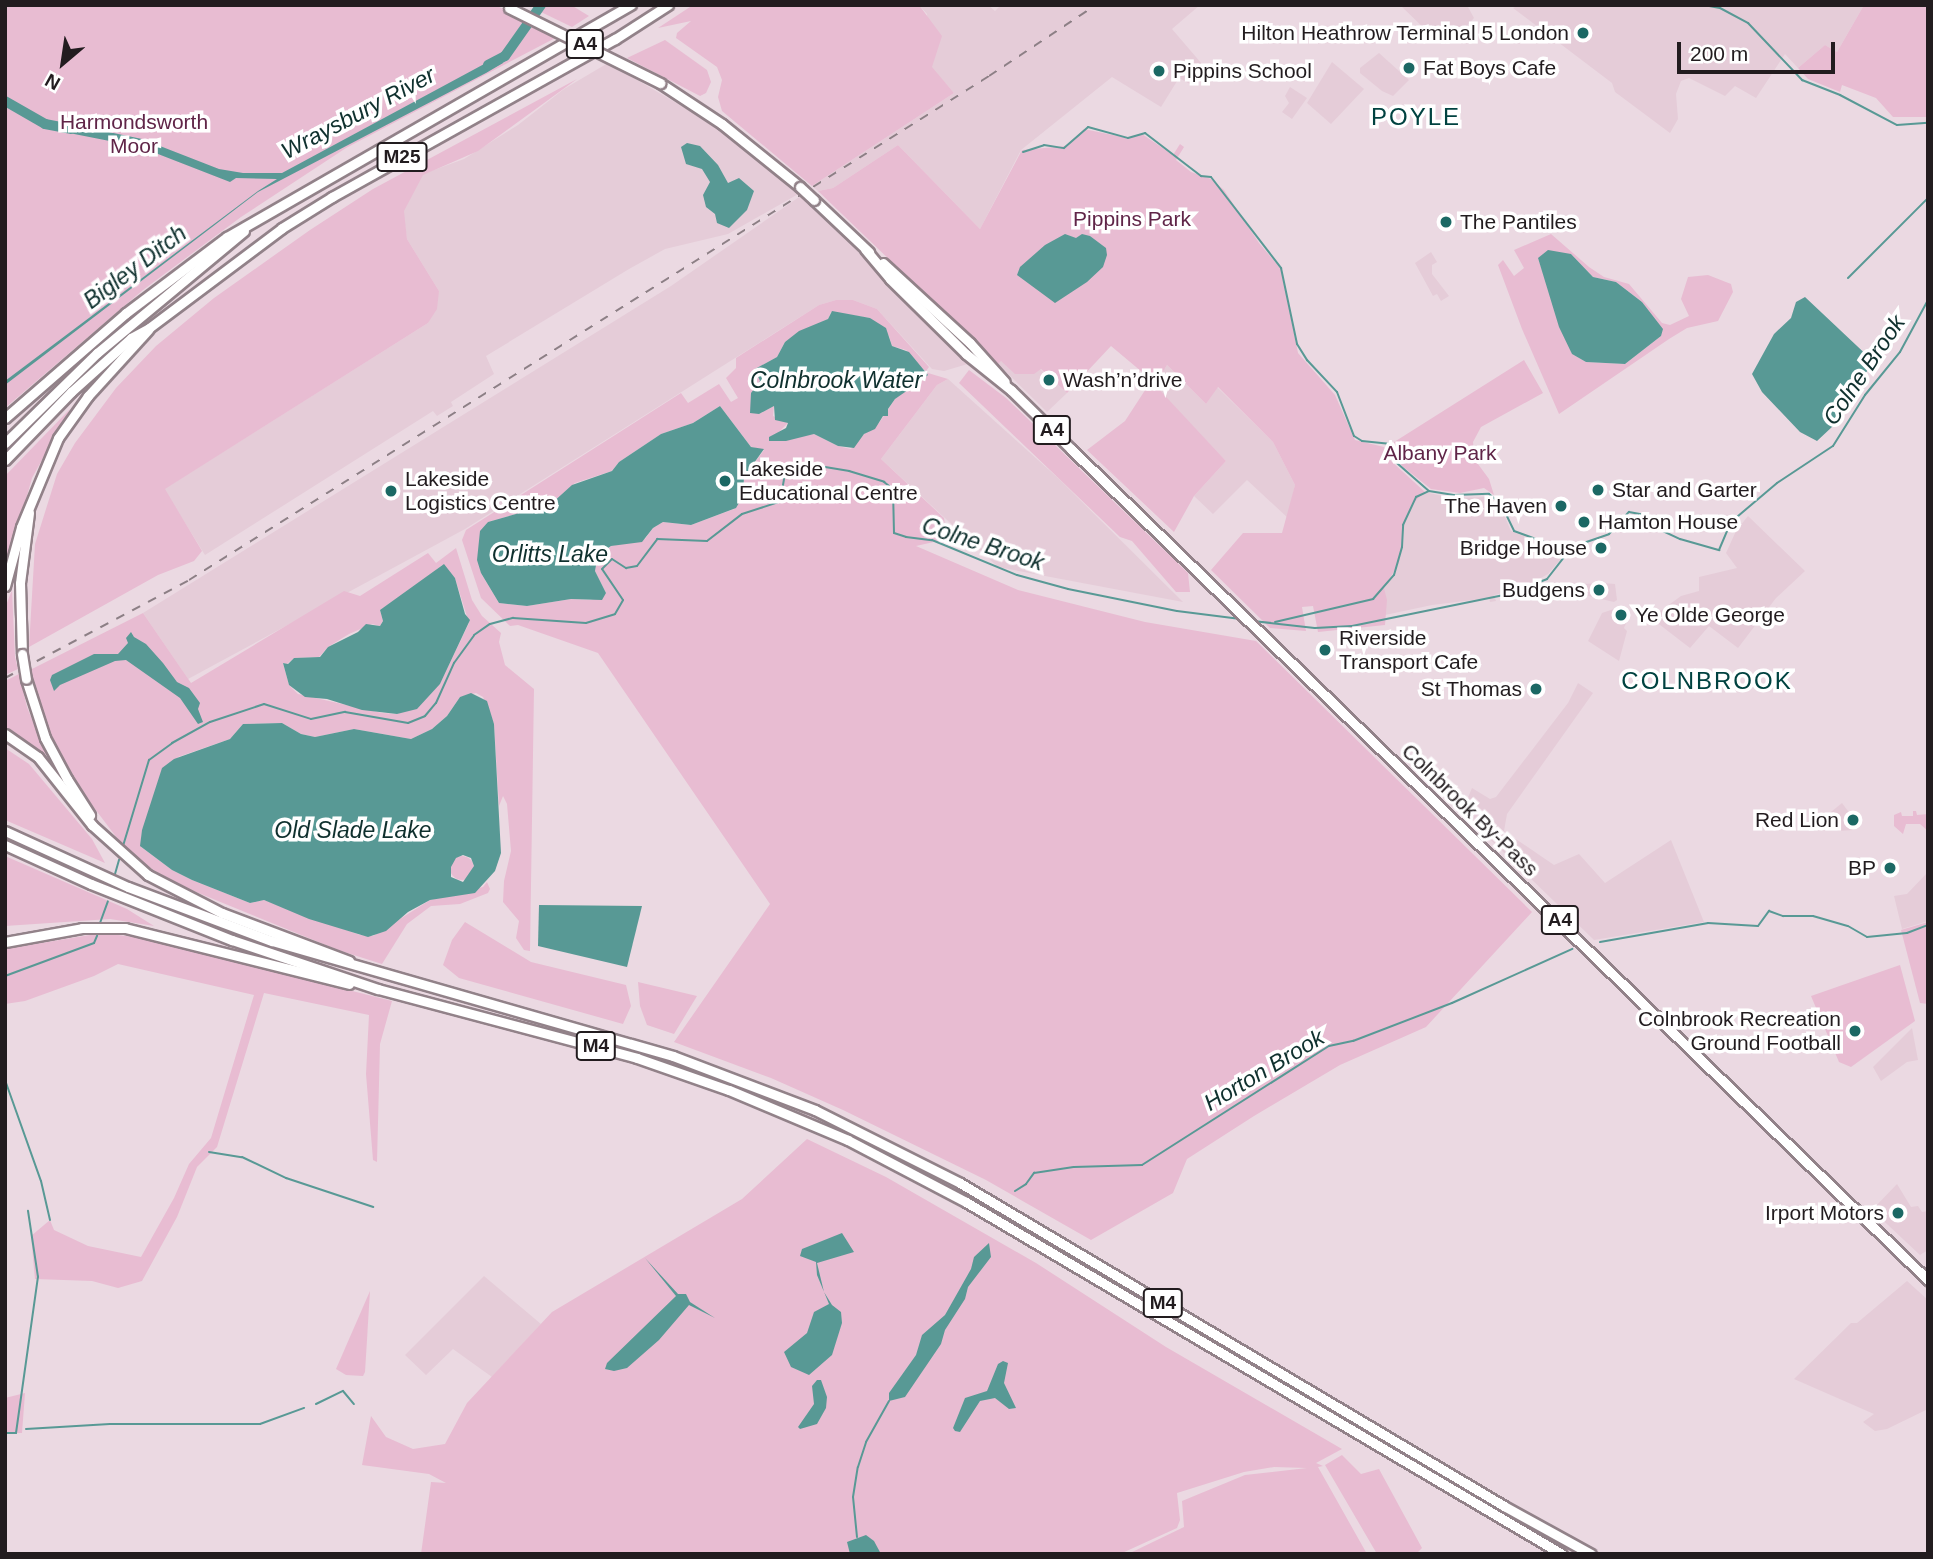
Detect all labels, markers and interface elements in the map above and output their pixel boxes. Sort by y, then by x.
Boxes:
place label: Hilton Heathrow Terminal 5 London [1241,20,1569,46]
marker: Hilton Heathrow Terminal 5 London [1575,25,1591,41]
north arrow [28,28,98,98]
road number: A4 [566,28,604,60]
scale bar [1681,28,1839,72]
text: 200 m [1690,42,1748,65]
place label: Fat Boys Cafe [1423,55,1556,81]
place label: Pippins School [1173,58,1312,84]
marker: Fat Boys Cafe [1401,60,1417,76]
water label: Wraysbury River [276,61,440,165]
marker: Pippins School [1151,63,1167,79]
text: N [41,69,64,94]
district label: POYLE [1372,103,1460,131]
park label: Harmondsworth Moor [60,109,208,159]
road number: M25 [376,141,428,172]
park label: Pippins Park [1073,206,1191,232]
place label: The Pantiles [1460,209,1577,235]
marker: The Pantiles [1438,214,1454,230]
water label: Bigley Ditch [78,219,192,315]
water label: Colne Brook [1817,310,1911,430]
water label: Colnbrook Water [750,366,922,394]
place label: Wash’n’drive [1063,367,1182,393]
marker: Wash’n’drive [1041,372,1057,388]
road number: A4 [1033,414,1071,446]
park label: Albany Park [1383,440,1497,466]
place label: Lakeside Educational Centre [739,456,918,506]
place label: Lakeside Logistics Centre [405,466,556,516]
marker: Lakeside Educational Centre [717,473,733,489]
place label: Star and Garter [1612,477,1757,503]
marker: Star and Garter [1590,482,1606,498]
marker: Lakeside Logistics Centre [383,483,399,499]
place label: The Haven [1444,493,1547,519]
marker: The Haven [1553,498,1569,514]
place label: Hamton House [1598,509,1738,535]
water label: Colne Brook [919,511,1047,577]
marker: Hamton House [1576,514,1592,530]
place label: Bridge House [1460,535,1587,561]
water label: Orlitts Lake [492,540,608,568]
marker: Bridge House [1593,540,1609,556]
place label: Budgens [1502,577,1585,603]
marker: Budgens [1591,582,1607,598]
place label: Ye Olde George [1635,602,1785,628]
marker: Ye Olde George [1613,607,1629,623]
place label: Riverside Transport Cafe [1339,625,1478,675]
marker: Riverside Transport Cafe [1317,642,1333,658]
district label: COLNBROOK [1622,667,1792,695]
place label: St Thomas [1420,676,1522,702]
marker: St Thomas [1528,681,1544,697]
street label: Colnbrook By-Pass [1397,739,1543,881]
place label: Red Lion [1755,807,1839,833]
marker: Red Lion [1845,812,1861,828]
water label: Old Slade Lake [274,816,432,844]
place label: BP [1848,855,1876,881]
marker: BP [1882,860,1898,876]
road number: A4 [1541,904,1579,936]
place label: Colnbrook Recreation Ground Football [1638,1006,1841,1056]
water label: Horton Brook [1199,1023,1329,1117]
marker: Colnbrook Recreation Ground Football [1847,1023,1863,1039]
road number: M4 [575,1030,617,1062]
place label: Irport Motors [1765,1200,1884,1226]
marker: Irport Motors [1890,1205,1906,1221]
road number: M4 [1142,1288,1184,1318]

